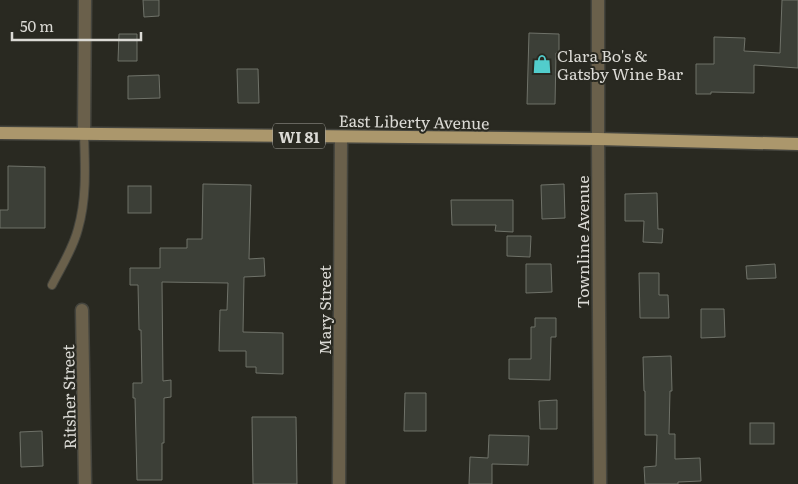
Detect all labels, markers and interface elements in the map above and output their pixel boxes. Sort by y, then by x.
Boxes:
scale bar [12,10,141,42]
text: 50 m [20,14,54,37]
place label: Clara Bo's & Gatsby Wine Bar [557,43,684,85]
shop icon: Clara Bo's & Gatsby Wine Bar [531,53,553,75]
street label: East Liberty Avenue [338,108,490,134]
road number: WI 81 [273,124,325,148]
street label: Townline Avenue [570,175,594,309]
street label: Mary Street [312,264,336,355]
street label: Ritsher Street [55,344,81,450]

